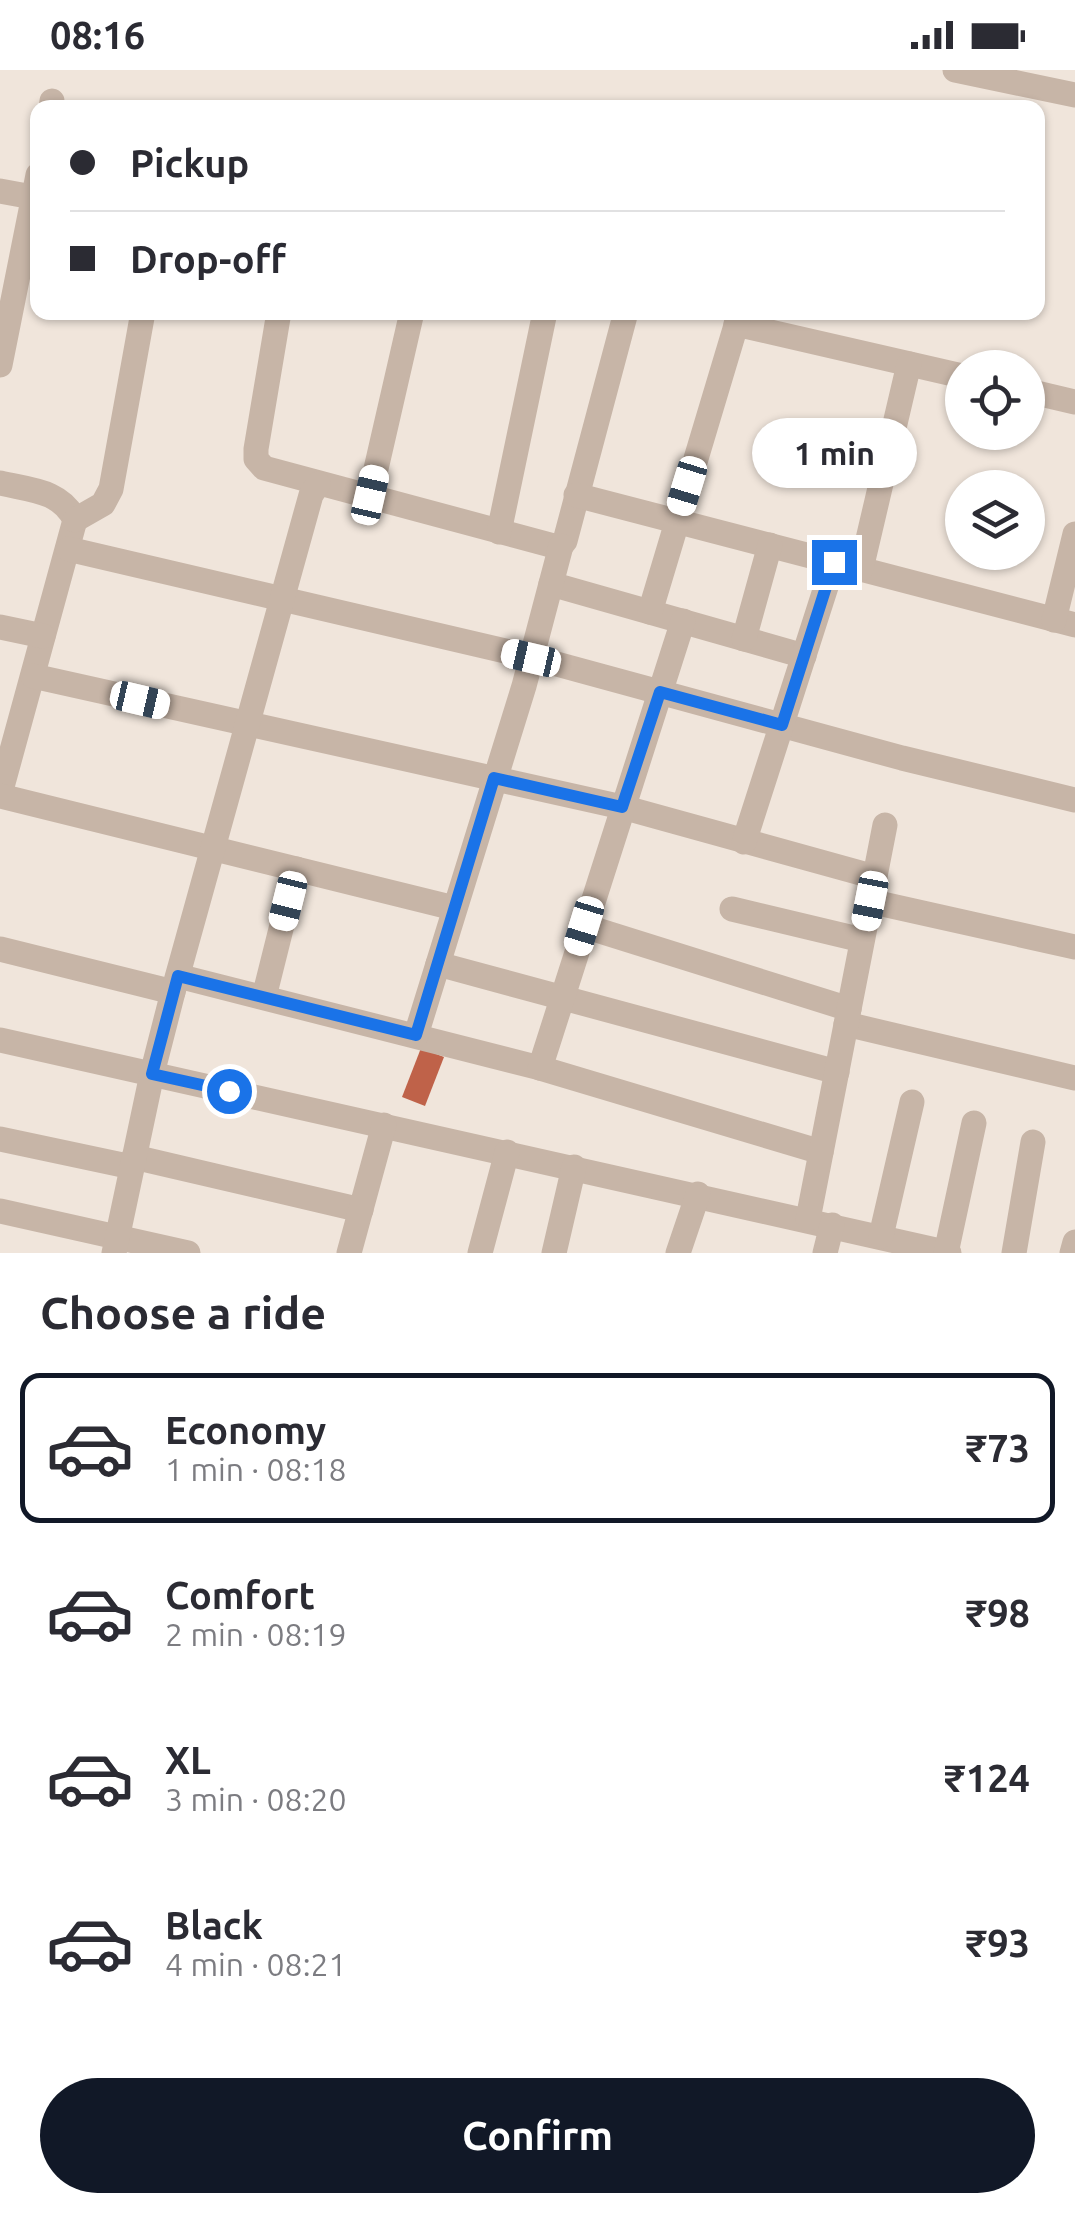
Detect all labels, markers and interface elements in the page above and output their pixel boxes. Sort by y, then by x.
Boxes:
text: 08:16 [50,14,145,56]
text: Pickup [130,142,249,184]
text: Drop-off [130,238,286,280]
map controls [945,350,1045,570]
button: locate [945,350,1045,450]
callout: 1 min [752,417,916,487]
text: 1 min [794,435,875,471]
car [664,453,710,519]
car [349,462,391,528]
button: layers [945,470,1045,570]
route end [812,540,857,585]
car [498,637,564,679]
car [107,679,173,721]
car [266,868,310,934]
car [850,869,890,933]
car [561,893,607,959]
route start [207,1069,252,1114]
text: Choose a ride [40,1287,326,1338]
icon: car [45,1403,135,1493]
text: Economy [165,1409,326,1451]
text: ₹73 [966,1427,1030,1469]
text: 1 min · 08:18 [165,1451,347,1487]
icon: car [45,1568,135,1658]
text: Comfort [165,1574,315,1616]
text: ₹98 [966,1592,1030,1634]
text: 2 min · 08:19 [165,1616,347,1652]
icon: car [45,1733,135,1823]
text: XL [165,1739,211,1781]
text: ₹124 [944,1757,1030,1799]
text: 3 min · 08:20 [165,1781,347,1817]
icon: car [45,1898,135,1988]
text: Black [165,1904,263,1946]
text: ₹93 [966,1922,1030,1964]
text: 4 min · 08:21 [165,1946,347,1982]
button: Confirm [40,2078,1035,2193]

